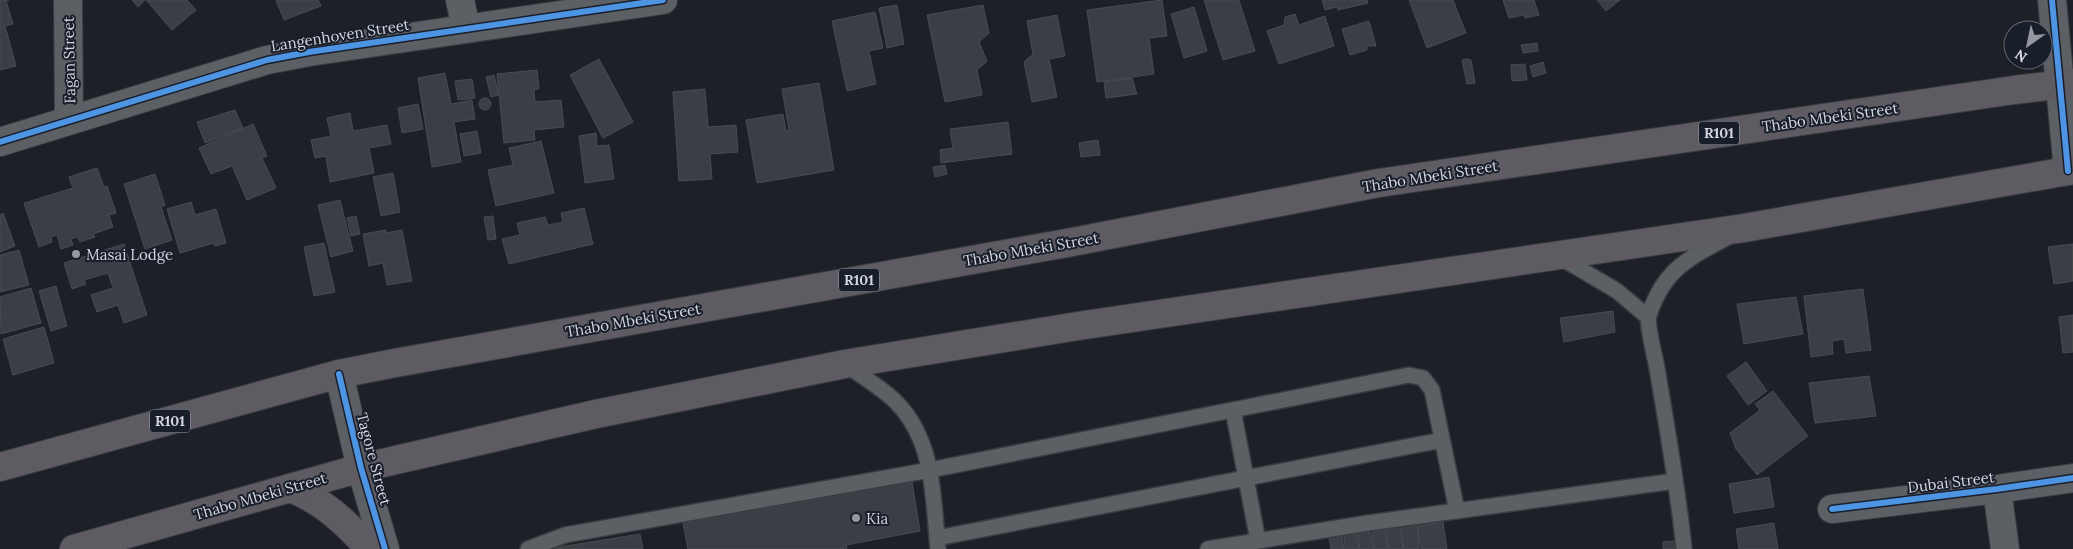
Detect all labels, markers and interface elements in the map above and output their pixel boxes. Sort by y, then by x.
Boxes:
street label: Langenhoven Street [269,15,411,55]
street label: Fagan Street [59,16,79,104]
north arrow [2003,20,2053,70]
text: N [2011,45,2030,66]
street label: Thabo Mbeki Street [1761,98,1899,136]
road number: R101 [1699,122,1739,144]
street label: Thabo Mbeki Street [1361,156,1499,196]
street label: Thabo Mbeki Street [962,228,1100,270]
place label: Masai Lodge [86,245,173,264]
marker: Masai Lodge [70,248,82,260]
road number: R101 [839,268,879,292]
street label: Thabo Mbeki Street [564,299,702,341]
road number: R101 [150,410,190,432]
street label: Tagore Street [353,411,396,508]
street label: Dubai Street [1907,467,1996,497]
street label: Thabo Mbeki Street [191,468,329,524]
place label: Kia [866,509,888,528]
marker: Kia [850,512,862,524]

